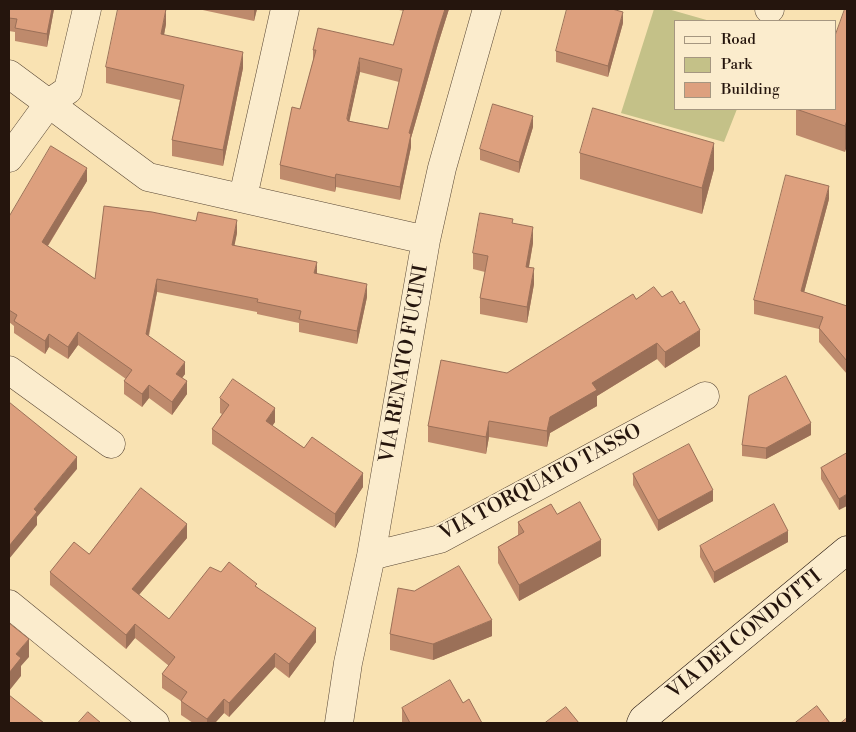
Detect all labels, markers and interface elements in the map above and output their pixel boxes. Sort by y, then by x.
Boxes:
legend [674,20,836,110]
text: Road [721,30,756,49]
text: Park [721,55,752,74]
text: Building [721,80,780,99]
street label: VIA RENATO FUCINI [376,263,434,465]
street label: VIA TORQUATO TASSO [436,420,646,546]
street label: VIA DEI CONDOTTI [663,565,827,705]

